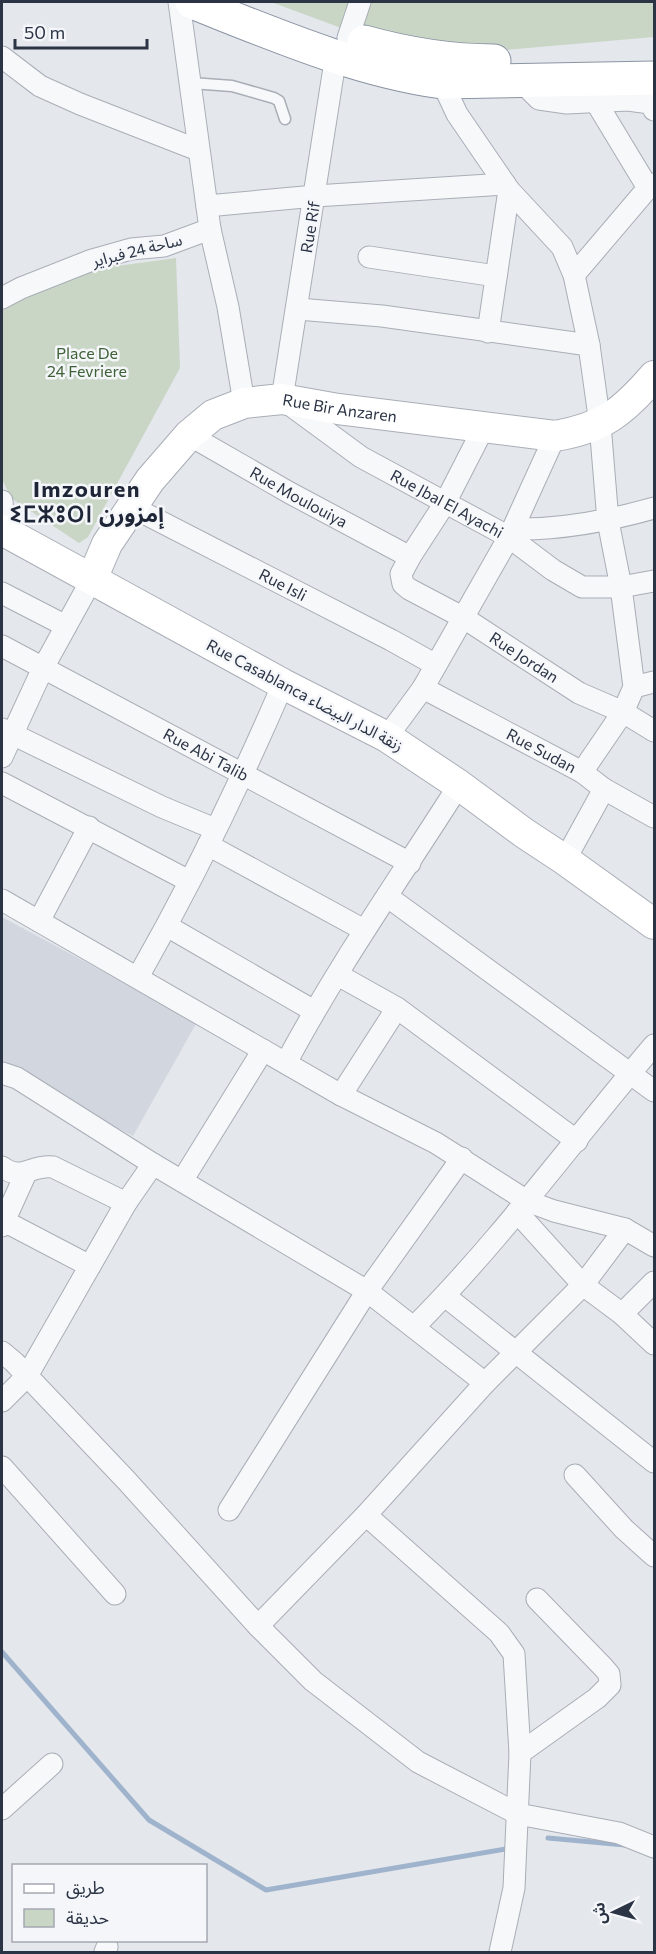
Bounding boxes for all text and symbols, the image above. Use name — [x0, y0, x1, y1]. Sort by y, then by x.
scale bar — [15, 12, 147, 50]
text: 50 m — [24, 21, 65, 43]
street label: Rue Rif — [296, 199, 323, 254]
street label: ساحة 24 فبراير — [89, 229, 184, 271]
park label: Place De 24 Fevriere — [47, 343, 127, 380]
street label: Rue Bir Anzaren — [281, 389, 398, 425]
street label: Rue Moulouiya — [247, 462, 351, 531]
street label: Rue Jbal El Ayachi — [388, 465, 507, 541]
district label: Imzouren ⵉⵎⵣⵓⵔⵏ إمزورن — [10, 475, 165, 530]
street label: Rue Isli — [256, 564, 310, 604]
street label: Rue Jordan — [486, 627, 562, 686]
street label: Rue Casablanca زنقة الدار البيضاء — [203, 635, 407, 755]
street label: Rue Abi Talib — [160, 724, 252, 784]
street label: Rue Sudan — [504, 724, 580, 776]
legend — [12, 1864, 207, 1942]
text: طريق — [66, 1876, 105, 1899]
north arrow — [584, 1882, 644, 1942]
text: ش — [588, 1901, 610, 1925]
text: حديقة — [66, 1906, 109, 1928]

